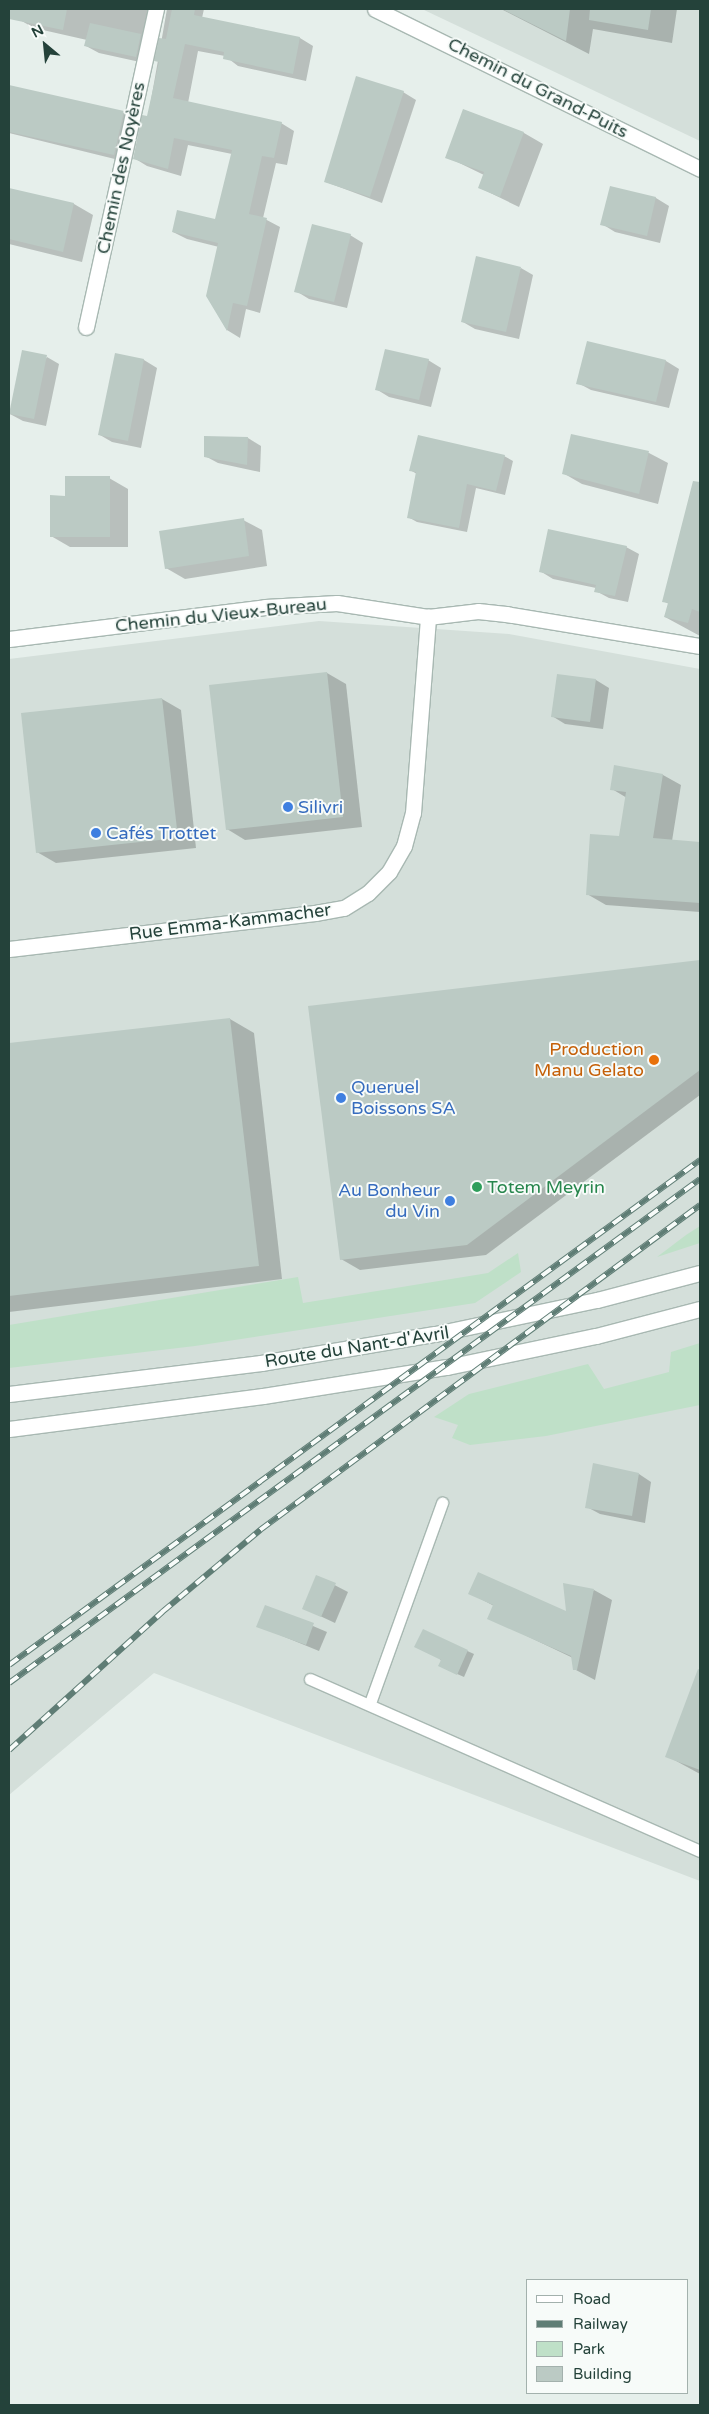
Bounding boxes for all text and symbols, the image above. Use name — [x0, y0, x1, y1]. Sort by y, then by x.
north arrow — [20, 20, 70, 70]
text: N — [29, 21, 47, 41]
street label: Chemin du Grand-Puits — [444, 33, 632, 143]
street label: Chemin des Noyères — [92, 80, 150, 256]
street label: Chemin du Vieux-Bureau — [114, 593, 328, 637]
place label: Silivri — [298, 796, 343, 818]
marker: Silivri — [282, 801, 294, 813]
place label: Cafés Trottet — [106, 822, 216, 844]
marker: Cafés Trottet — [90, 827, 102, 839]
street label: Rue Emma-Kammacher — [128, 899, 332, 945]
place label: Production Manu Gelato — [534, 1039, 644, 1082]
marker: Production Manu Gelato — [648, 1054, 660, 1066]
place label: Queruel Boissons SA — [351, 1077, 456, 1120]
marker: Queruel Boissons SA — [335, 1092, 347, 1104]
place label: Totem Meyrin — [487, 1176, 605, 1198]
place label: Au Bonheur du Vin — [338, 1180, 440, 1222]
marker: Totem Meyrin — [471, 1181, 483, 1193]
marker: Au Bonheur du Vin — [444, 1195, 456, 1207]
street label: Route du Nant-d'Avril — [263, 1322, 451, 1372]
legend — [526, 2279, 689, 2394]
text: Road — [573, 2290, 611, 2308]
text: Railway — [573, 2315, 628, 2333]
text: Park — [573, 2340, 605, 2358]
text: Building — [573, 2365, 632, 2383]

